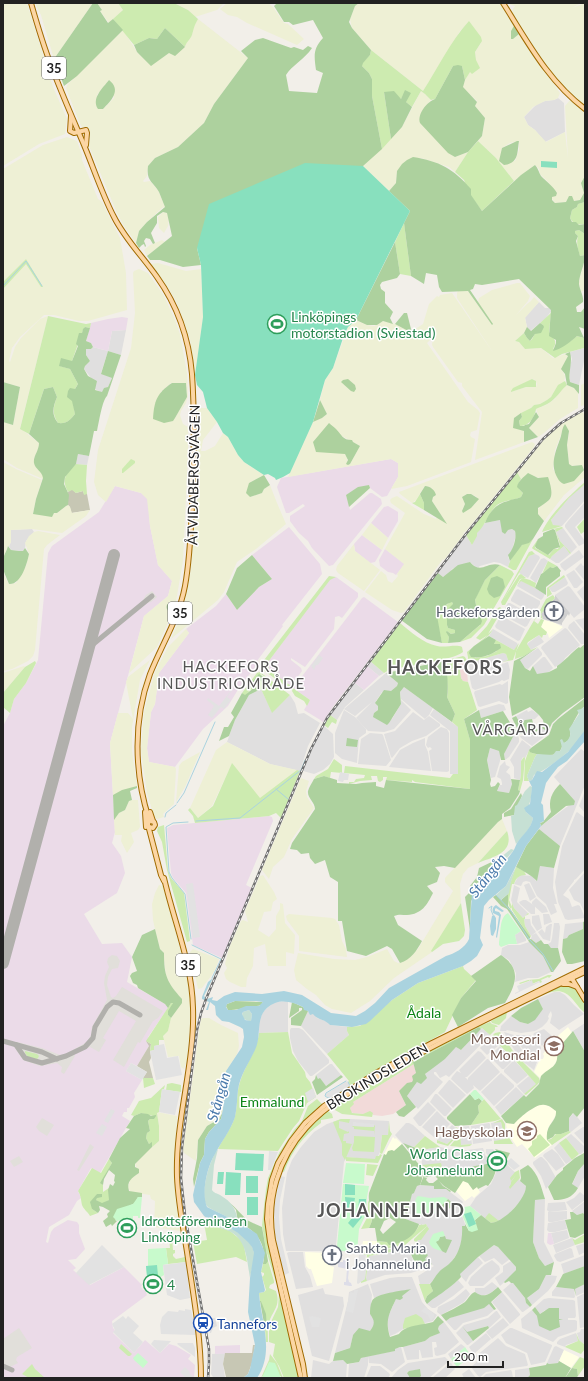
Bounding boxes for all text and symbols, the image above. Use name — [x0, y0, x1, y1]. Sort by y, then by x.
road number: 35 — [42, 57, 66, 79]
place label: Linköpings motorstadion (Sviestad) — [291, 308, 436, 341]
sports icon: Linköpings motorstadion (Sviestad) — [266, 313, 288, 335]
street label: ÅTVIDABERGSVÄGEN — [183, 405, 203, 545]
church icon: Hackeforsgården — [543, 600, 565, 622]
road number: 35 — [168, 602, 192, 624]
place label: Hackeforsgården — [436, 603, 540, 620]
district label: HACKEFORS — [387, 656, 503, 678]
district label: HACKEFORS INDUSTRIOMRÅDE — [157, 657, 305, 692]
district label: VÅRGÅRD — [472, 720, 550, 738]
water label: Stångån — [464, 849, 510, 901]
road number: 35 — [176, 954, 200, 976]
park label: Ådala — [407, 1004, 441, 1021]
place label: Montessori Mondial — [471, 1030, 540, 1063]
school or university icon: Montessori Mondial — [543, 1035, 565, 1057]
street label: BROKINDSLEDEN — [323, 1039, 431, 1113]
water label: Stångån — [202, 1070, 234, 1124]
park label: Emmalund — [240, 1093, 304, 1110]
school or university icon: Hagbyskolan — [516, 1120, 538, 1142]
place label: Hagbyskolan — [435, 1123, 513, 1140]
place label: World Class Johannelund — [405, 1145, 483, 1178]
sports icon: World Class Johannelund — [486, 1150, 508, 1172]
district label: JOHANNELUND — [317, 1199, 465, 1221]
place label: Idrottsföreningen Linköping — [141, 1212, 247, 1245]
sports icon: Idrottsföreningen Linköping — [116, 1217, 138, 1239]
place label: Sankta Maria i Johannelund — [346, 1239, 431, 1272]
church icon: Sankta Maria i Johannelund — [321, 1244, 343, 1266]
sports icon: 4 — [142, 1273, 164, 1295]
place label: 4 — [167, 1276, 175, 1293]
station icon: Tannefors — [192, 1312, 214, 1334]
place label: Tannefors — [217, 1315, 277, 1332]
scale bar — [448, 1343, 503, 1369]
text: 200 m — [454, 1349, 488, 1364]

